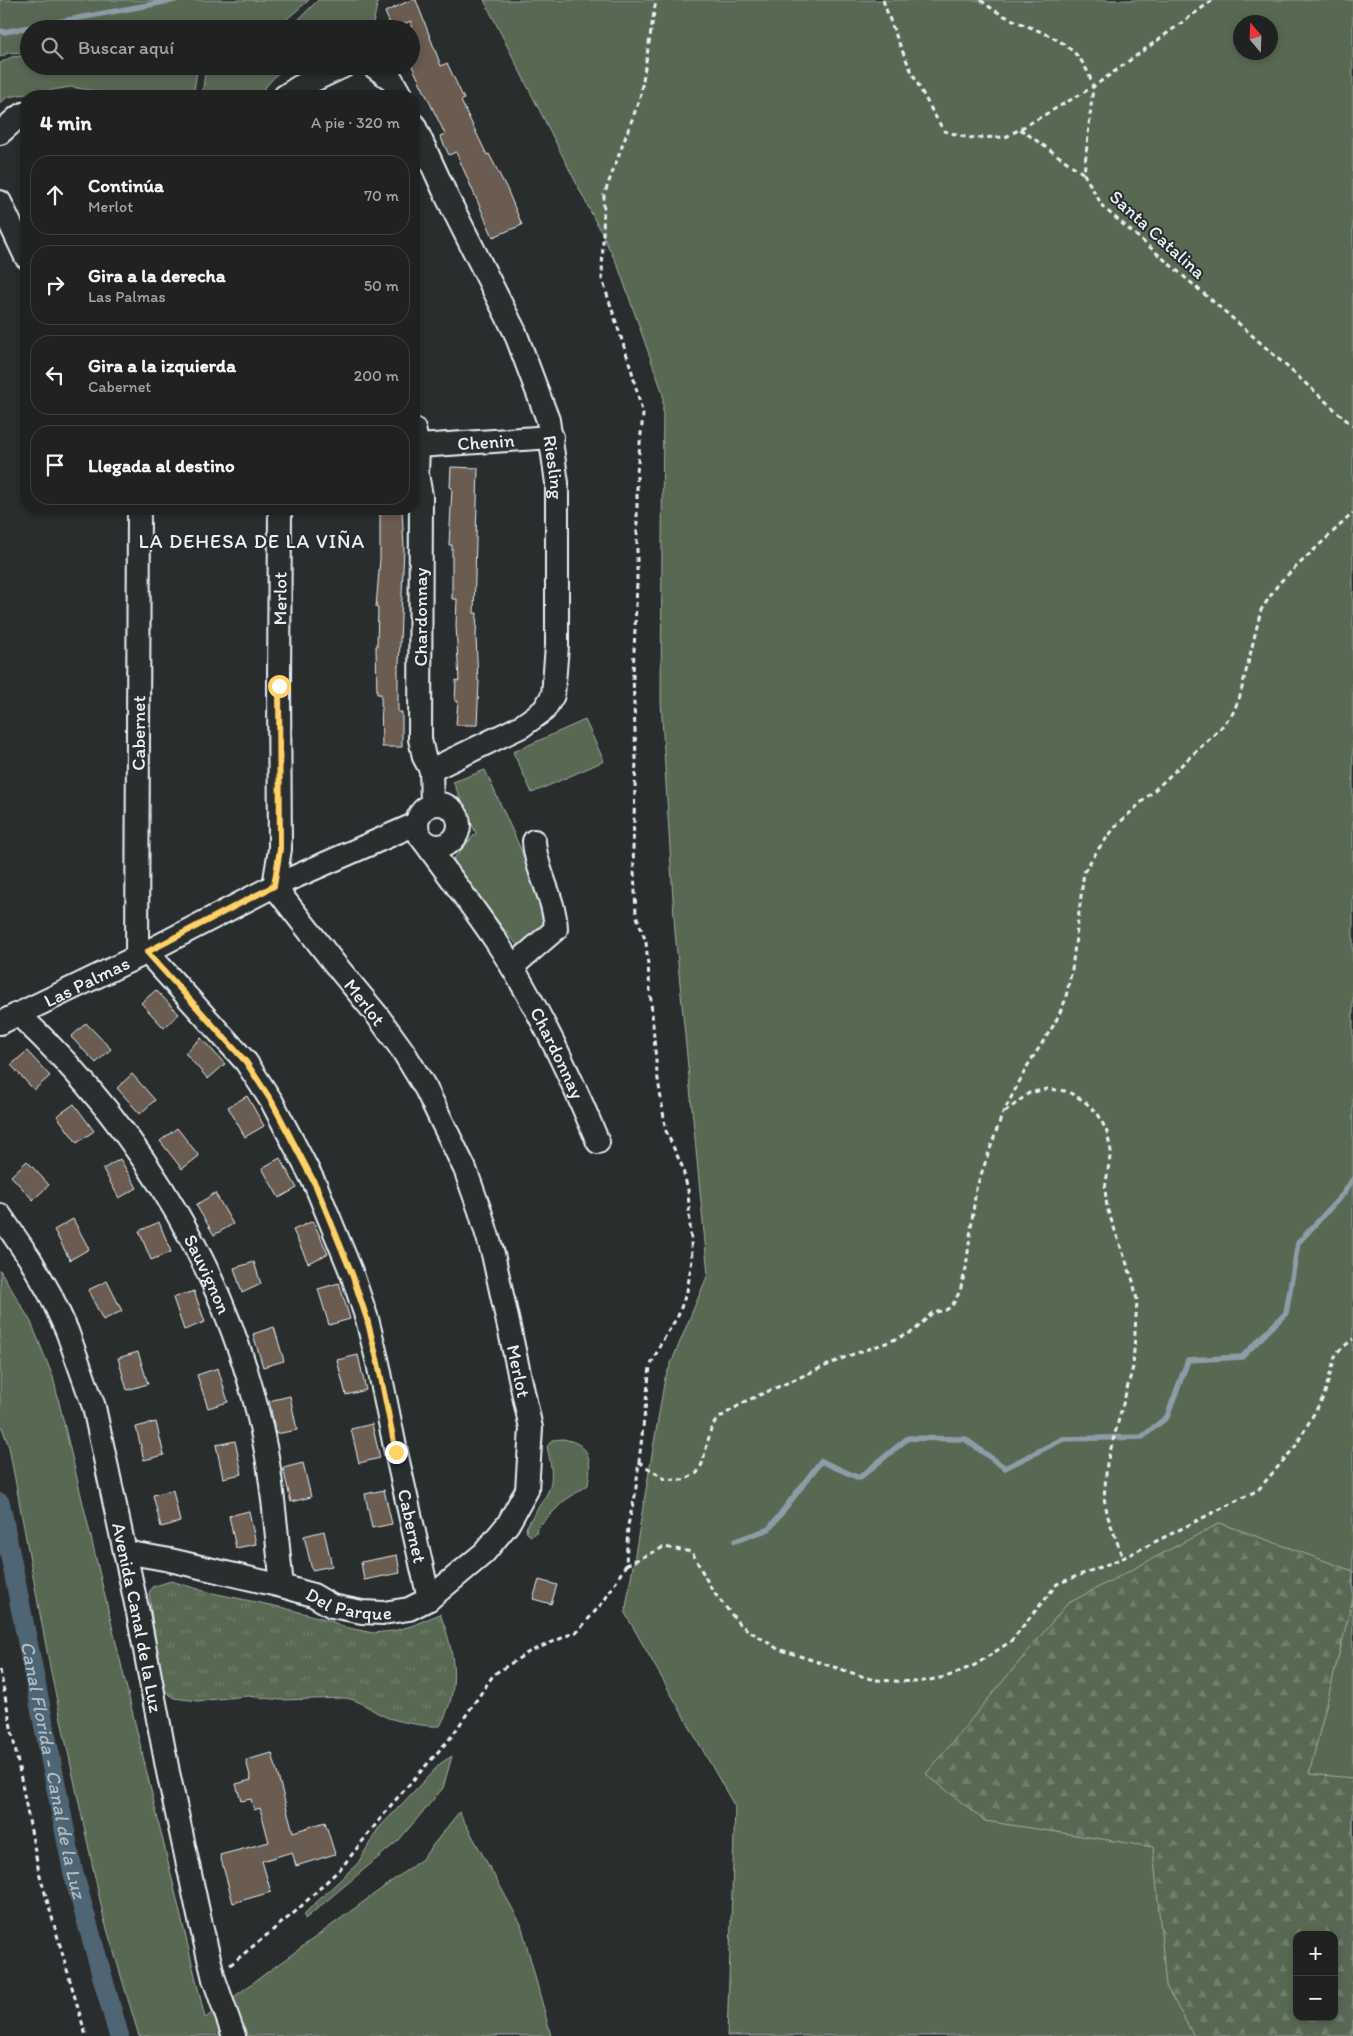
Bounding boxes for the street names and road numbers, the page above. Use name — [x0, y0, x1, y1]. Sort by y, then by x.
street label: Santa Catalina — [1105, 185, 1211, 284]
street label: Chenin — [457, 429, 515, 455]
street label: Riesling — [538, 434, 568, 500]
street label: Chardonnay — [409, 567, 432, 667]
street label: Merlot — [268, 572, 292, 626]
street label: Cabernet — [127, 695, 150, 771]
street label: Las Palmas — [40, 951, 133, 1012]
street label: Merlot — [339, 974, 390, 1031]
street label: Chardonnay — [525, 1003, 589, 1102]
street label: Sauvignon — [179, 1230, 236, 1318]
street label: Merlot — [502, 1342, 535, 1400]
street label: Cabernet — [393, 1487, 432, 1565]
street label: Avenida Canal de la Luz — [107, 1521, 168, 1715]
street label: Del Parque — [302, 1582, 393, 1625]

